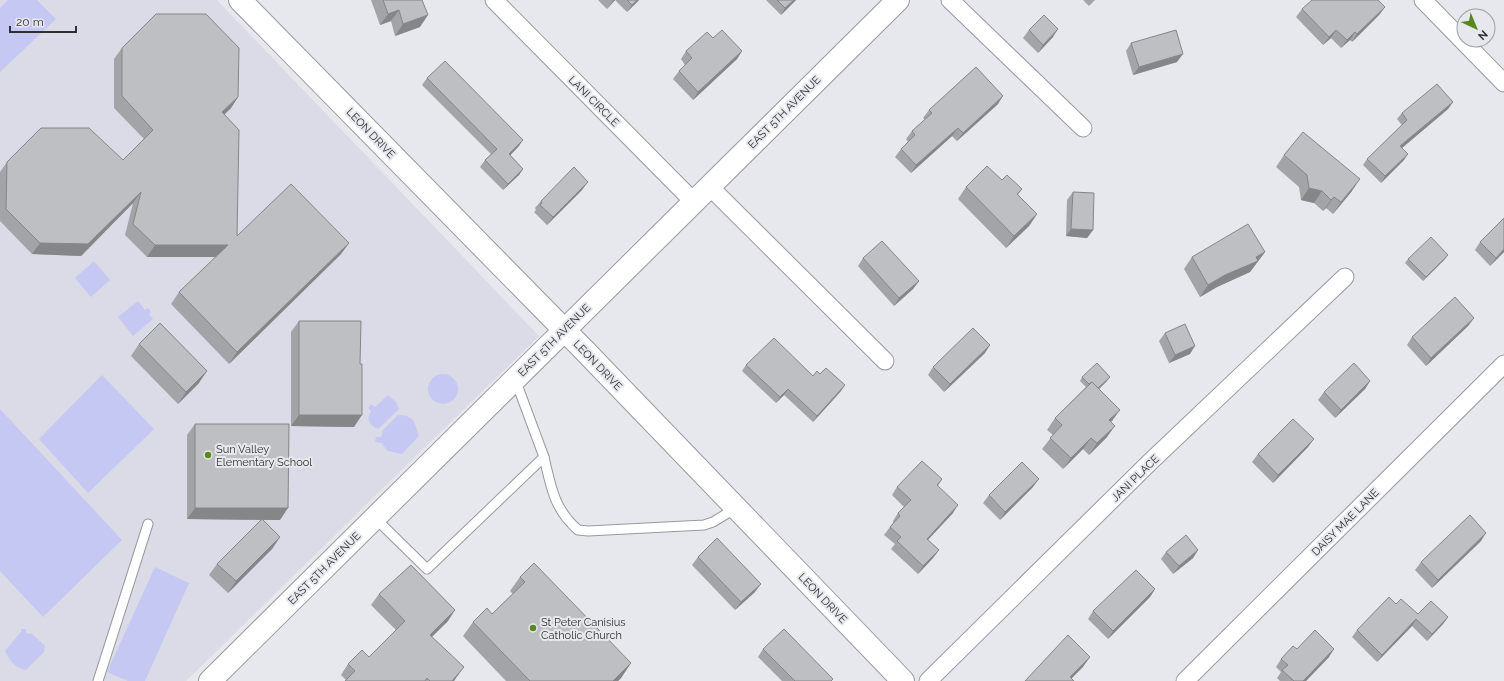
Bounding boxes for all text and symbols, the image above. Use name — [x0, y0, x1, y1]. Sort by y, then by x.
scale bar — [10, 8, 76, 34]
north arrow — [1456, 8, 1496, 48]
text: 20 m — [16, 15, 44, 29]
text: N — [1475, 27, 1490, 42]
street label: LANI CIRCLE — [566, 73, 622, 129]
street label: EAST 5TH AVENUE — [745, 73, 824, 151]
street label: LEON DRIVE — [344, 106, 398, 161]
street label: EAST 5TH AVENUE — [515, 301, 594, 379]
street label: LEON DRIVE — [571, 338, 625, 393]
place label: Sun Valley Elementary School — [216, 443, 312, 469]
marker: Sun Valley Elementary School — [203, 450, 213, 460]
street label: JANI PLACE — [1109, 452, 1162, 504]
street label: DAISY MAE LANE — [1309, 486, 1382, 559]
street label: EAST 5TH AVENUE — [285, 529, 364, 607]
street label: LEON DRIVE — [796, 571, 850, 626]
place label: St Peter Canisius Catholic Church — [541, 616, 626, 642]
marker: St Peter Canisius Catholic Church — [528, 623, 538, 633]

